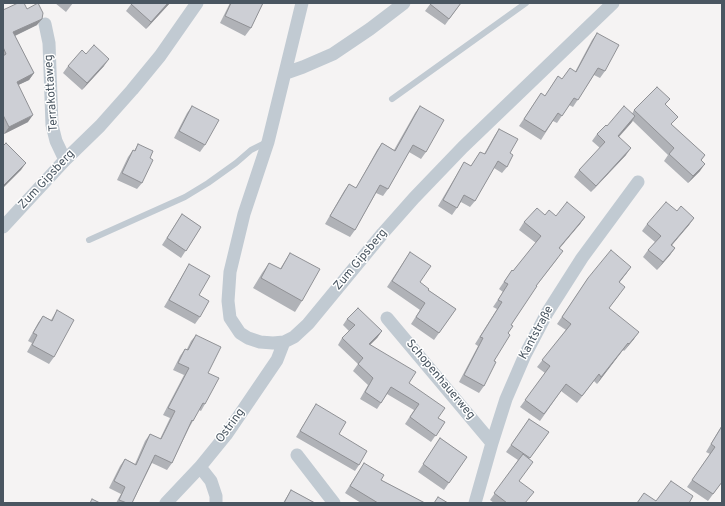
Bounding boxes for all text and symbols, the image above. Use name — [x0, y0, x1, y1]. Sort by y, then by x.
street label: Terrakottaweg — [42, 54, 62, 132]
street label: Zum Gipsberg — [16, 147, 78, 213]
street label: Zum Gipsberg — [331, 226, 391, 294]
street label: Kantstraße — [517, 304, 557, 362]
street label: Schopenhauerweg — [402, 337, 478, 423]
street label: Ostring — [214, 406, 248, 446]

